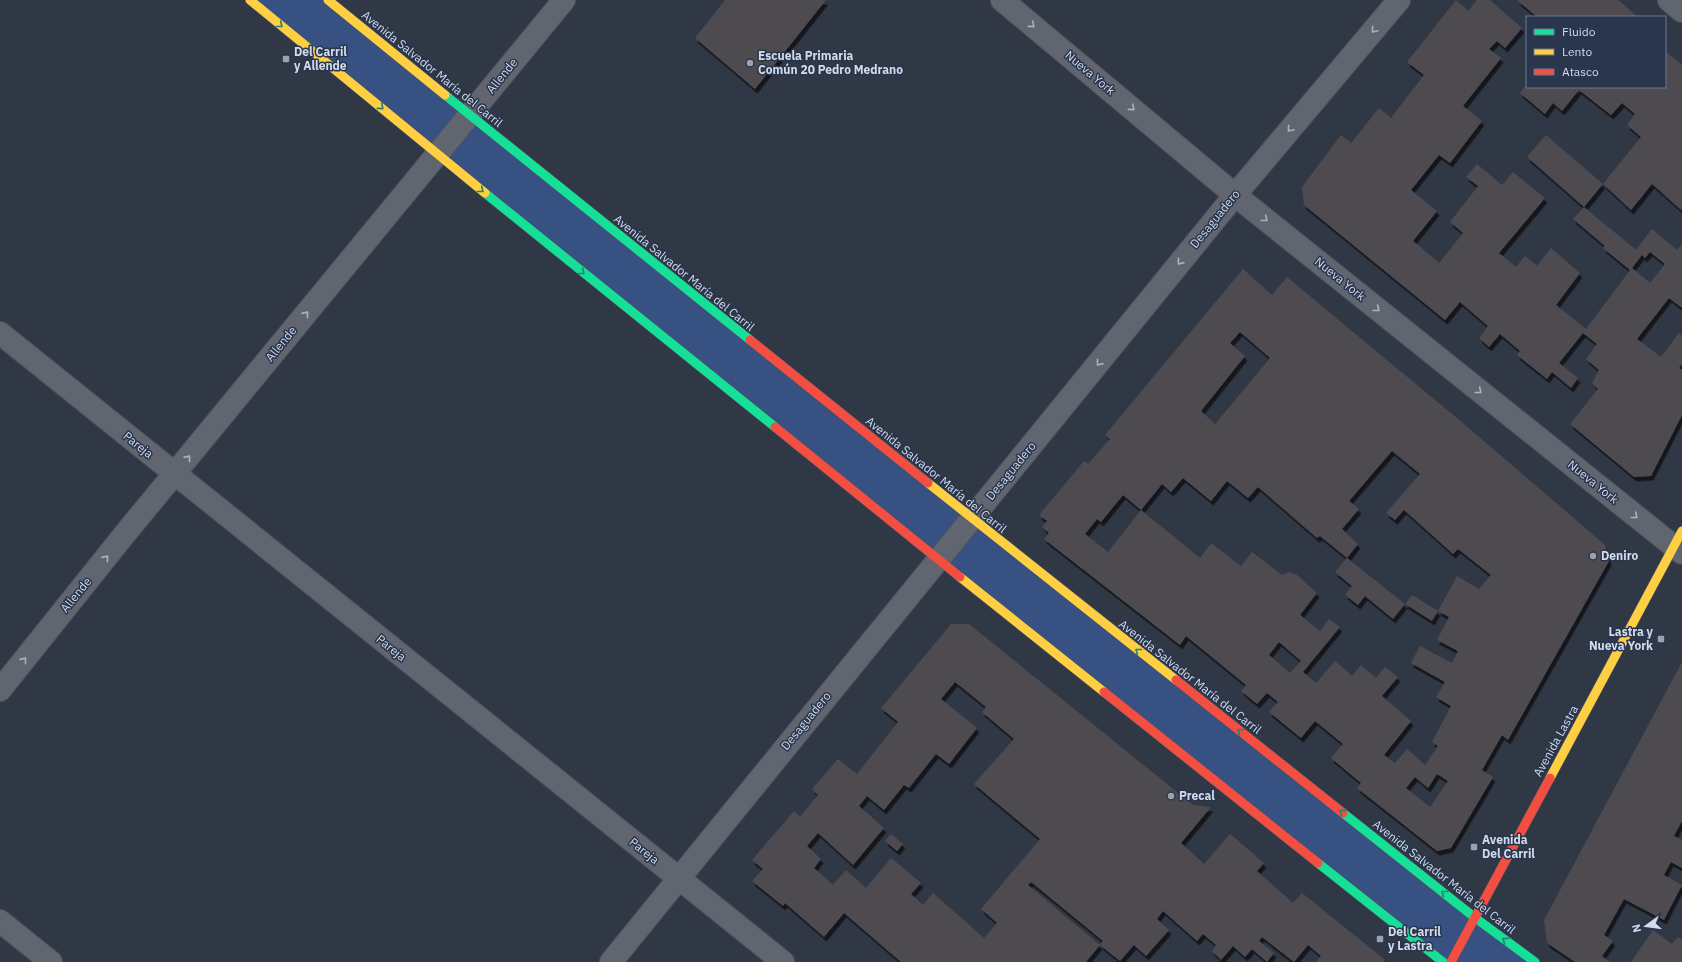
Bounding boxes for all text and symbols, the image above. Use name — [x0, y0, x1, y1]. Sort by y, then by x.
street label: Avenida Salvador María del Carril — [359, 7, 506, 130]
legend — [1526, 16, 1666, 88]
one-way arrow — [276, 20, 283, 27]
one-way arrow — [1027, 21, 1035, 28]
text: Fluido — [1562, 24, 1596, 39]
one-way arrow — [1371, 25, 1378, 32]
place label: Del Carril y Allende — [294, 44, 347, 73]
text: Lento — [1562, 44, 1592, 59]
street label: Nueva York — [1062, 47, 1119, 98]
place label: Escuela Primaria Común 20 Pedro Medrano — [758, 48, 903, 77]
marker: Del Carril y Allende — [281, 54, 291, 64]
street label: Allende — [483, 55, 521, 96]
marker: Escuela Primaria Común 20 Pedro Medrano — [745, 58, 755, 68]
text: Atasco — [1562, 64, 1599, 79]
one-way arrow — [376, 103, 383, 110]
one-way arrow — [1127, 104, 1134, 111]
one-way arrow — [1287, 125, 1294, 132]
one-way arrow — [477, 185, 484, 192]
street label: Desaguadero — [1186, 186, 1243, 251]
street label: Avenida Salvador María del Carril — [611, 211, 758, 334]
one-way arrow — [1261, 214, 1268, 221]
street label: Nueva York — [1312, 254, 1369, 304]
one-way arrow — [1178, 257, 1185, 264]
one-way arrow — [578, 267, 585, 274]
one-way arrow — [1373, 305, 1380, 312]
one-way arrow — [301, 311, 308, 319]
street label: Allende — [262, 323, 300, 364]
one-way arrow — [1096, 358, 1103, 365]
one-way arrow — [1474, 386, 1481, 393]
street label: Avenida Salvador María del Carril — [863, 413, 1010, 536]
street label: Pareja — [120, 428, 157, 461]
street label: Desaguadero — [982, 438, 1039, 503]
one-way arrow — [183, 455, 190, 462]
street label: Nueva York — [1565, 457, 1622, 507]
one-way arrow — [1630, 511, 1637, 518]
place label: Deniro — [1601, 548, 1638, 563]
marker: Deniro — [1588, 551, 1598, 561]
one-way arrow — [101, 556, 108, 563]
street label: Allende — [57, 574, 95, 615]
street label: Avenida Salvador María del Carril — [1116, 616, 1265, 737]
place label: Lastra y Nueva York — [1589, 624, 1654, 653]
street label: Pareja — [373, 631, 410, 664]
marker: Lastra y Nueva York — [1656, 634, 1666, 644]
one-way arrow — [1136, 648, 1143, 655]
one-way arrow — [20, 657, 27, 664]
street label: Desaguadero — [777, 688, 834, 753]
street label: Avenida Lastra — [1530, 702, 1582, 779]
one-way arrow — [1237, 729, 1244, 736]
place label: Precal — [1179, 788, 1215, 803]
marker: Precal — [1166, 791, 1176, 801]
one-way arrow — [1339, 810, 1346, 817]
street label: Avenida Salvador María del Carril — [1370, 816, 1519, 937]
place label: Avenida Del Carril — [1482, 832, 1535, 861]
street label: Pareja — [626, 834, 663, 867]
marker: Avenida Del Carril — [1469, 842, 1479, 852]
one-way arrow — [1441, 891, 1448, 898]
north arrow — [1626, 906, 1666, 946]
text: N — [1629, 923, 1644, 934]
place label: Del Carril y Lastra — [1388, 924, 1441, 953]
marker: Del Carril y Lastra — [1375, 934, 1385, 944]
one-way arrow — [1502, 937, 1509, 944]

